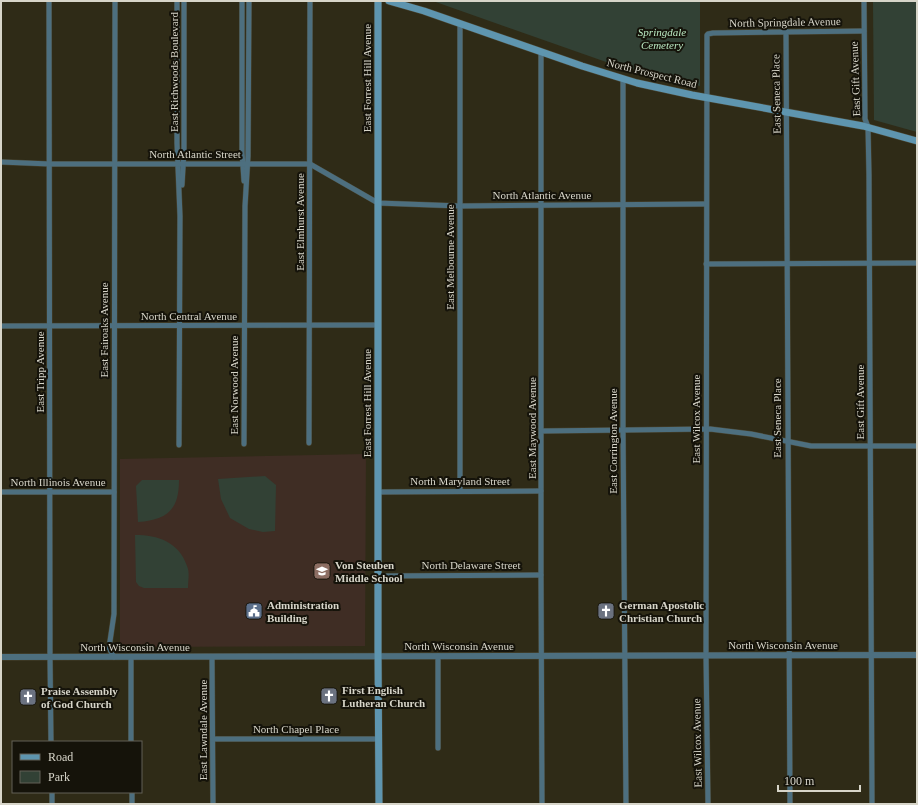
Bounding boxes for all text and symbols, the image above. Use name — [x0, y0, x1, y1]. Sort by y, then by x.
street label: East Richwoods Boulevard — [168, 12, 180, 132]
street label: North Springdale Avenue — [729, 15, 841, 29]
street label: East Forrest Hill Avenue — [361, 24, 373, 132]
park label: Springdale Cemetery — [638, 26, 686, 51]
street label: East Gift Avenue — [848, 41, 862, 117]
street label: East Seneca Place — [769, 54, 783, 134]
street label: North Prospect Road — [606, 56, 699, 90]
street label: North Atlantic Street — [149, 148, 241, 160]
street label: East Elmhurst Avenue — [294, 173, 306, 271]
street label: North Atlantic Avenue — [493, 189, 592, 201]
street label: East Melbourne Avenue — [444, 204, 456, 310]
street label: East Fairoaks Avenue — [98, 282, 110, 378]
street label: North Central Avenue — [141, 310, 237, 322]
street label: East Tripp Avenue — [34, 331, 46, 413]
street label: East Norwood Avenue — [228, 335, 240, 434]
street label: East Forrest Hill Avenue — [361, 349, 373, 457]
street label: East Gift Avenue — [854, 364, 866, 439]
street label: East Wilcox Avenue — [690, 374, 702, 463]
street label: East Maywood Avenue — [526, 377, 538, 479]
street label: East Seneca Place — [771, 378, 783, 458]
street label: East Corrington Avenue — [607, 388, 619, 494]
street label: North Maryland Street — [410, 475, 510, 487]
street label: North Illinois Avenue — [10, 476, 106, 488]
place label: Von Steuben Middle School — [335, 559, 403, 584]
street label: North Delaware Street — [422, 559, 520, 571]
school or university icon: Von Steuben Middle School — [312, 561, 332, 581]
place label: Administration Building — [267, 599, 339, 624]
place label: German Apostolic Christian Church — [619, 599, 704, 624]
public building icon: Administration Building — [244, 601, 264, 621]
church icon: German Apostolic Christian Church — [596, 601, 616, 621]
street label: North Wisconsin Avenue — [728, 639, 838, 651]
street label: North Wisconsin Avenue — [404, 640, 514, 652]
street label: North Wisconsin Avenue — [80, 641, 190, 653]
street label: East Lawndale Avenue — [197, 680, 209, 780]
place label: First English Lutheran Church — [342, 684, 425, 709]
place label: Praise Assembly of God Church — [41, 685, 118, 710]
church icon: First English Lutheran Church — [319, 686, 339, 706]
church icon: Praise Assembly of God Church — [18, 687, 38, 707]
street label: East Wilcox Avenue — [690, 698, 704, 788]
street label: North Chapel Place — [253, 723, 339, 735]
legend — [12, 741, 142, 793]
text: Road — [48, 750, 73, 764]
scale bar — [778, 767, 860, 793]
text: Park — [48, 770, 70, 784]
text: 100 m — [784, 774, 815, 788]

